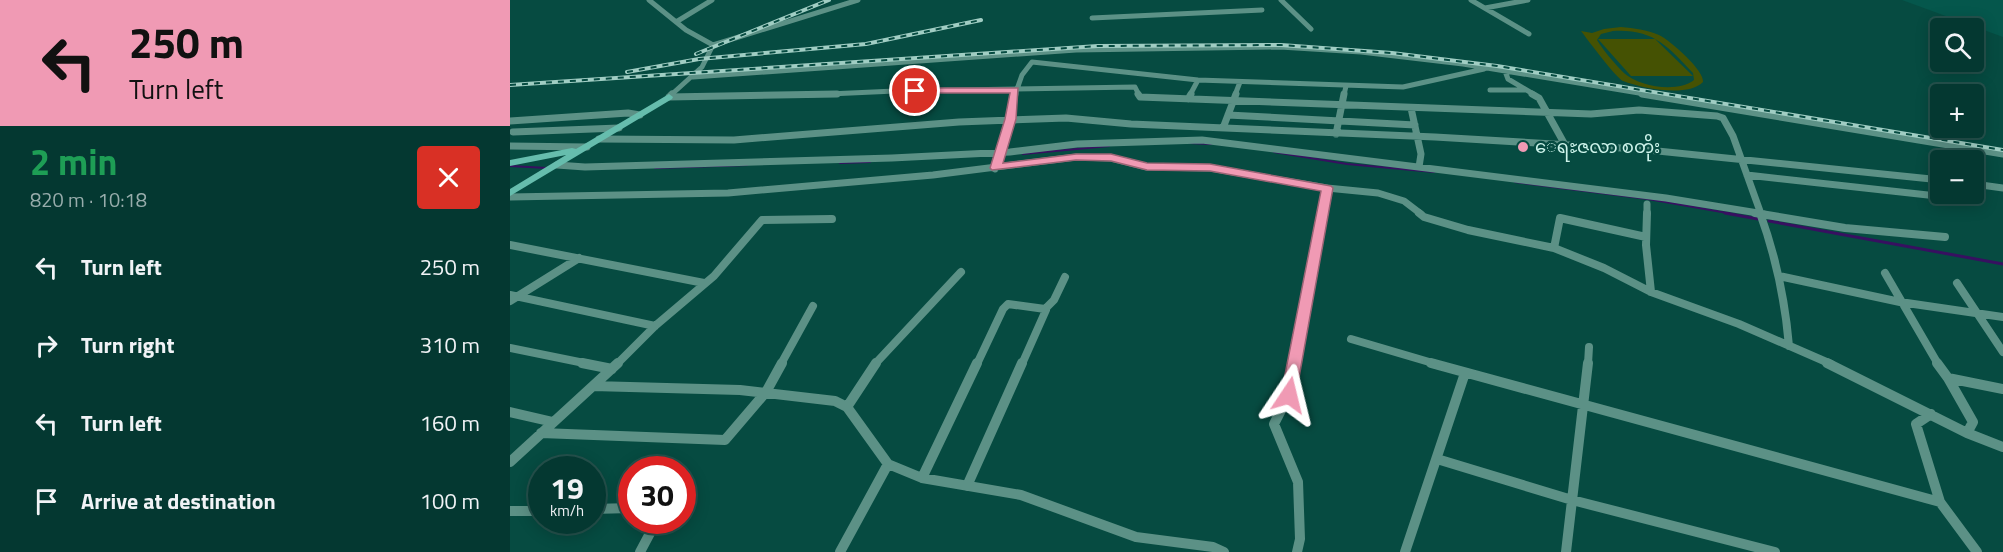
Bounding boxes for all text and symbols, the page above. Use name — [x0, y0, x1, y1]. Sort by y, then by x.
text: 250 m — [129, 10, 244, 74]
map controls — [1930, 18, 1984, 204]
button: search — [1930, 18, 1984, 72]
icon: left — [30, 24, 108, 102]
pin — [889, 65, 940, 116]
text: Turn left — [129, 68, 223, 109]
icon: arrive — [898, 74, 931, 107]
button: + — [1930, 84, 1984, 138]
place label: ေရႊဇလာ စတိုး — [1535, 133, 1660, 162]
text: 2 min — [30, 134, 117, 189]
marker: ေရႊဇလာ စတိုး — [1516, 140, 1530, 154]
button: close — [417, 146, 480, 209]
button: − — [1930, 150, 1984, 204]
text: 820 m · 10:18 — [30, 184, 147, 215]
text: Turn left — [81, 250, 162, 284]
text: 250 m — [420, 250, 480, 284]
icon: left — [30, 251, 63, 284]
text: Turn right — [81, 328, 175, 362]
text: 310 m — [420, 328, 480, 362]
icon: right — [30, 329, 63, 362]
position arrow — [1257, 363, 1321, 427]
text: Turn left — [81, 406, 162, 440]
text: 160 m — [420, 406, 480, 440]
icon: left — [30, 407, 63, 440]
speed limit sign: 30 — [618, 456, 696, 534]
text: 19 — [550, 465, 584, 511]
text: Arrive at destination — [81, 484, 276, 518]
text: 100 m — [420, 484, 480, 518]
icon: arrive — [30, 485, 63, 518]
text: km/h — [550, 499, 584, 522]

